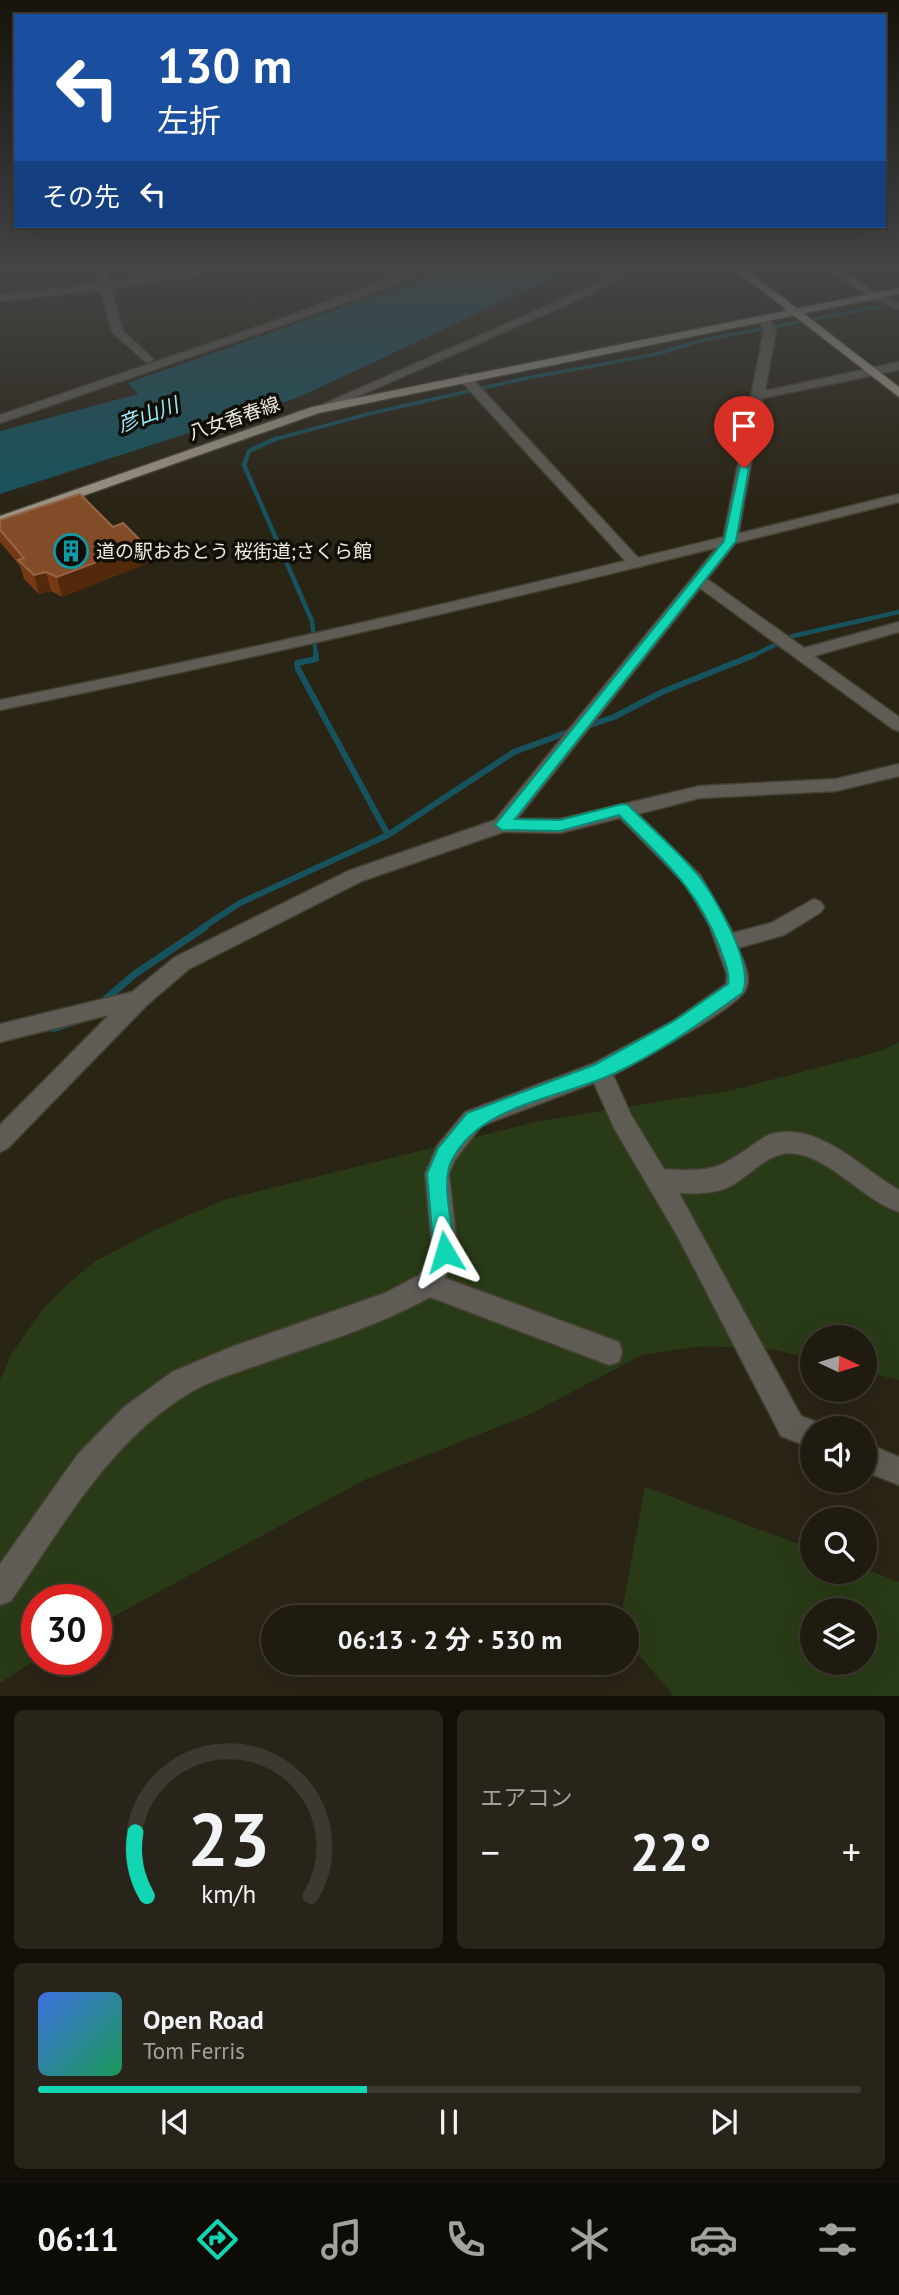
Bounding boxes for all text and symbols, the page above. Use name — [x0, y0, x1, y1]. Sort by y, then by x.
text: 130 m — [157, 33, 292, 97]
icon: left — [42, 42, 133, 133]
text: 左折 — [157, 99, 221, 141]
icon: left — [134, 175, 172, 213]
text: その先 — [42, 180, 120, 213]
water label: 彦山川 — [114, 390, 184, 438]
street label: 八女香春線 — [185, 391, 283, 445]
pin — [714, 396, 774, 468]
icon: arrive — [725, 407, 763, 445]
building icon: 道の駅おおとう 桜街道;さくら館 — [52, 532, 90, 570]
place label: 道の駅おおとう 桜街道;さくら館 — [96, 539, 372, 563]
position arrow — [408, 1215, 482, 1289]
north arrow — [800, 1325, 877, 1402]
map controls — [800, 1325, 877, 1675]
button: sound — [800, 1416, 877, 1493]
button: search — [800, 1507, 877, 1584]
speed limit sign: 30 — [21, 1584, 112, 1675]
button: layers — [800, 1598, 877, 1675]
text: 06:13 · 2 分 · 530 m — [338, 1623, 562, 1656]
text: エアコン — [481, 1783, 573, 1812]
text: 23 — [187, 1792, 270, 1886]
text: 22° — [630, 1818, 712, 1885]
text: − — [481, 1827, 500, 1876]
text: + — [842, 1827, 861, 1876]
text: km/h — [201, 1877, 256, 1909]
text: Open Road — [143, 2003, 264, 2036]
text: Tom Ferris — [143, 2036, 245, 2065]
icon: previous — [156, 2103, 194, 2141]
icon: pause — [430, 2103, 468, 2141]
icon: next — [705, 2103, 743, 2141]
icon: directions — [193, 2215, 242, 2264]
icon: music — [317, 2215, 366, 2264]
icon: phone — [441, 2215, 490, 2264]
icon: climate — [565, 2215, 614, 2264]
icon: car — [689, 2215, 738, 2264]
icon: filters — [813, 2215, 862, 2264]
text: 06:11 — [37, 2218, 119, 2260]

